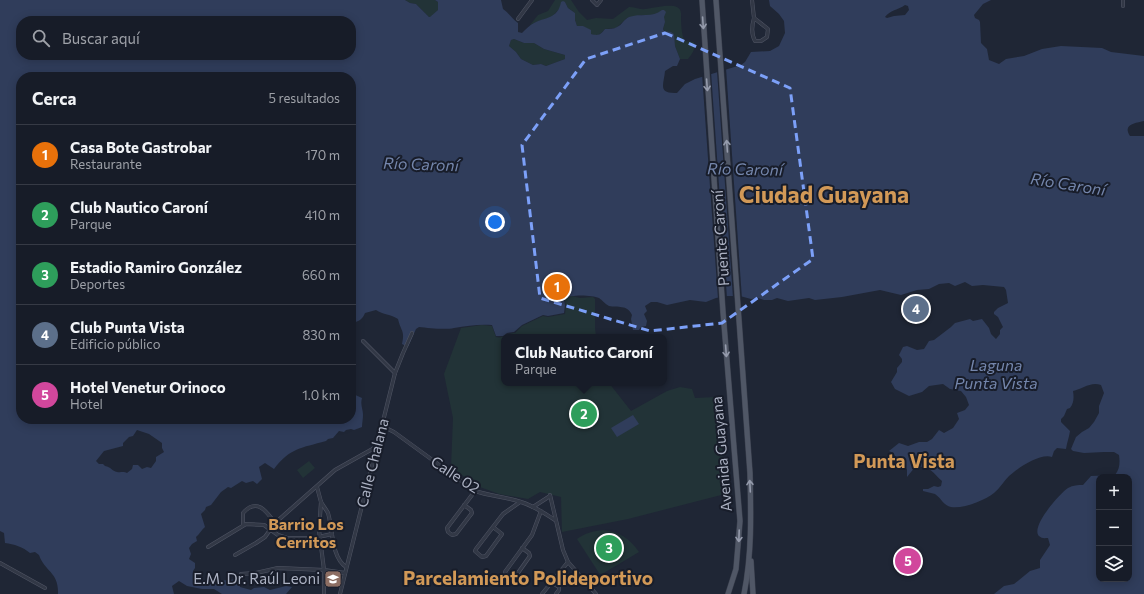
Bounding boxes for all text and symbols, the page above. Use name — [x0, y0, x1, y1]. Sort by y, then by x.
search box — [16, 16, 356, 60]
one-way arrow — [700, 16, 707, 29]
icon: search — [30, 27, 52, 49]
text: Buscar aquí — [62, 29, 140, 47]
one-way arrow — [704, 78, 711, 91]
text: Cerca — [32, 88, 77, 109]
text: 5 resultados — [269, 90, 340, 106]
text: Casa Bote Gastrobar — [70, 138, 212, 156]
one-way arrow — [723, 140, 730, 153]
text: 1 — [42, 147, 48, 163]
text: 170 m — [305, 147, 340, 163]
water label: Río Caroní — [383, 153, 462, 174]
text: Restaurante — [70, 156, 142, 172]
water label: Río Caroní — [707, 158, 786, 179]
water label: Río Caroní — [1029, 168, 1110, 199]
district label: Ciudad Guayana — [739, 180, 909, 208]
street label: Puente Caroní — [708, 188, 732, 287]
text: Club Nautico Caroní — [70, 198, 208, 216]
text: 2 — [41, 207, 49, 223]
text: 410 m — [305, 207, 340, 223]
your location — [485, 212, 505, 232]
text: Parque — [70, 216, 112, 232]
text: Estadio Ramiro González — [70, 258, 242, 276]
text: 3 — [41, 267, 49, 283]
text: 660 m — [302, 267, 340, 283]
pin: 1 — [544, 272, 570, 302]
text: Deportes — [70, 276, 125, 292]
pin: 4 — [903, 294, 929, 324]
text: Club Punta Vista — [70, 318, 185, 336]
text: 4 — [41, 327, 49, 343]
text: 830 m — [302, 327, 340, 343]
popup — [501, 334, 667, 386]
text: Edificio público — [70, 336, 161, 352]
text: Club Nautico Caroní — [515, 343, 653, 361]
one-way arrow — [723, 344, 730, 357]
water label: Laguna Punta Vista — [954, 355, 1038, 392]
text: Parque — [515, 361, 557, 377]
text: Hotel Venetur Orinoco — [70, 378, 226, 396]
text: 5 — [41, 387, 49, 403]
text: 1.0 km — [302, 387, 340, 403]
text: Hotel — [70, 396, 103, 412]
street label: Avenida Guayana — [707, 396, 735, 513]
pin: 2 — [571, 399, 597, 429]
street label: Calle Chalana — [352, 416, 392, 509]
district label: Punta Vista — [853, 449, 955, 472]
street label: Calle 02 — [428, 452, 483, 497]
map controls — [1096, 474, 1132, 582]
button: + — [1096, 474, 1132, 510]
one-way arrow — [746, 480, 754, 493]
button: − — [1096, 510, 1132, 546]
district label: Barrio Los Cerritos — [268, 514, 344, 551]
one-way arrow — [735, 529, 743, 542]
pin: 3 — [596, 533, 622, 563]
pin: 5 — [895, 546, 921, 576]
button: layers — [1096, 546, 1132, 582]
district label: Parcelamiento Polideportivo — [403, 566, 653, 589]
place label: E.M. Dr. Raúl Leoni — [193, 569, 320, 587]
school or university icon: E.M. Dr. Raúl Leoni — [323, 569, 343, 589]

